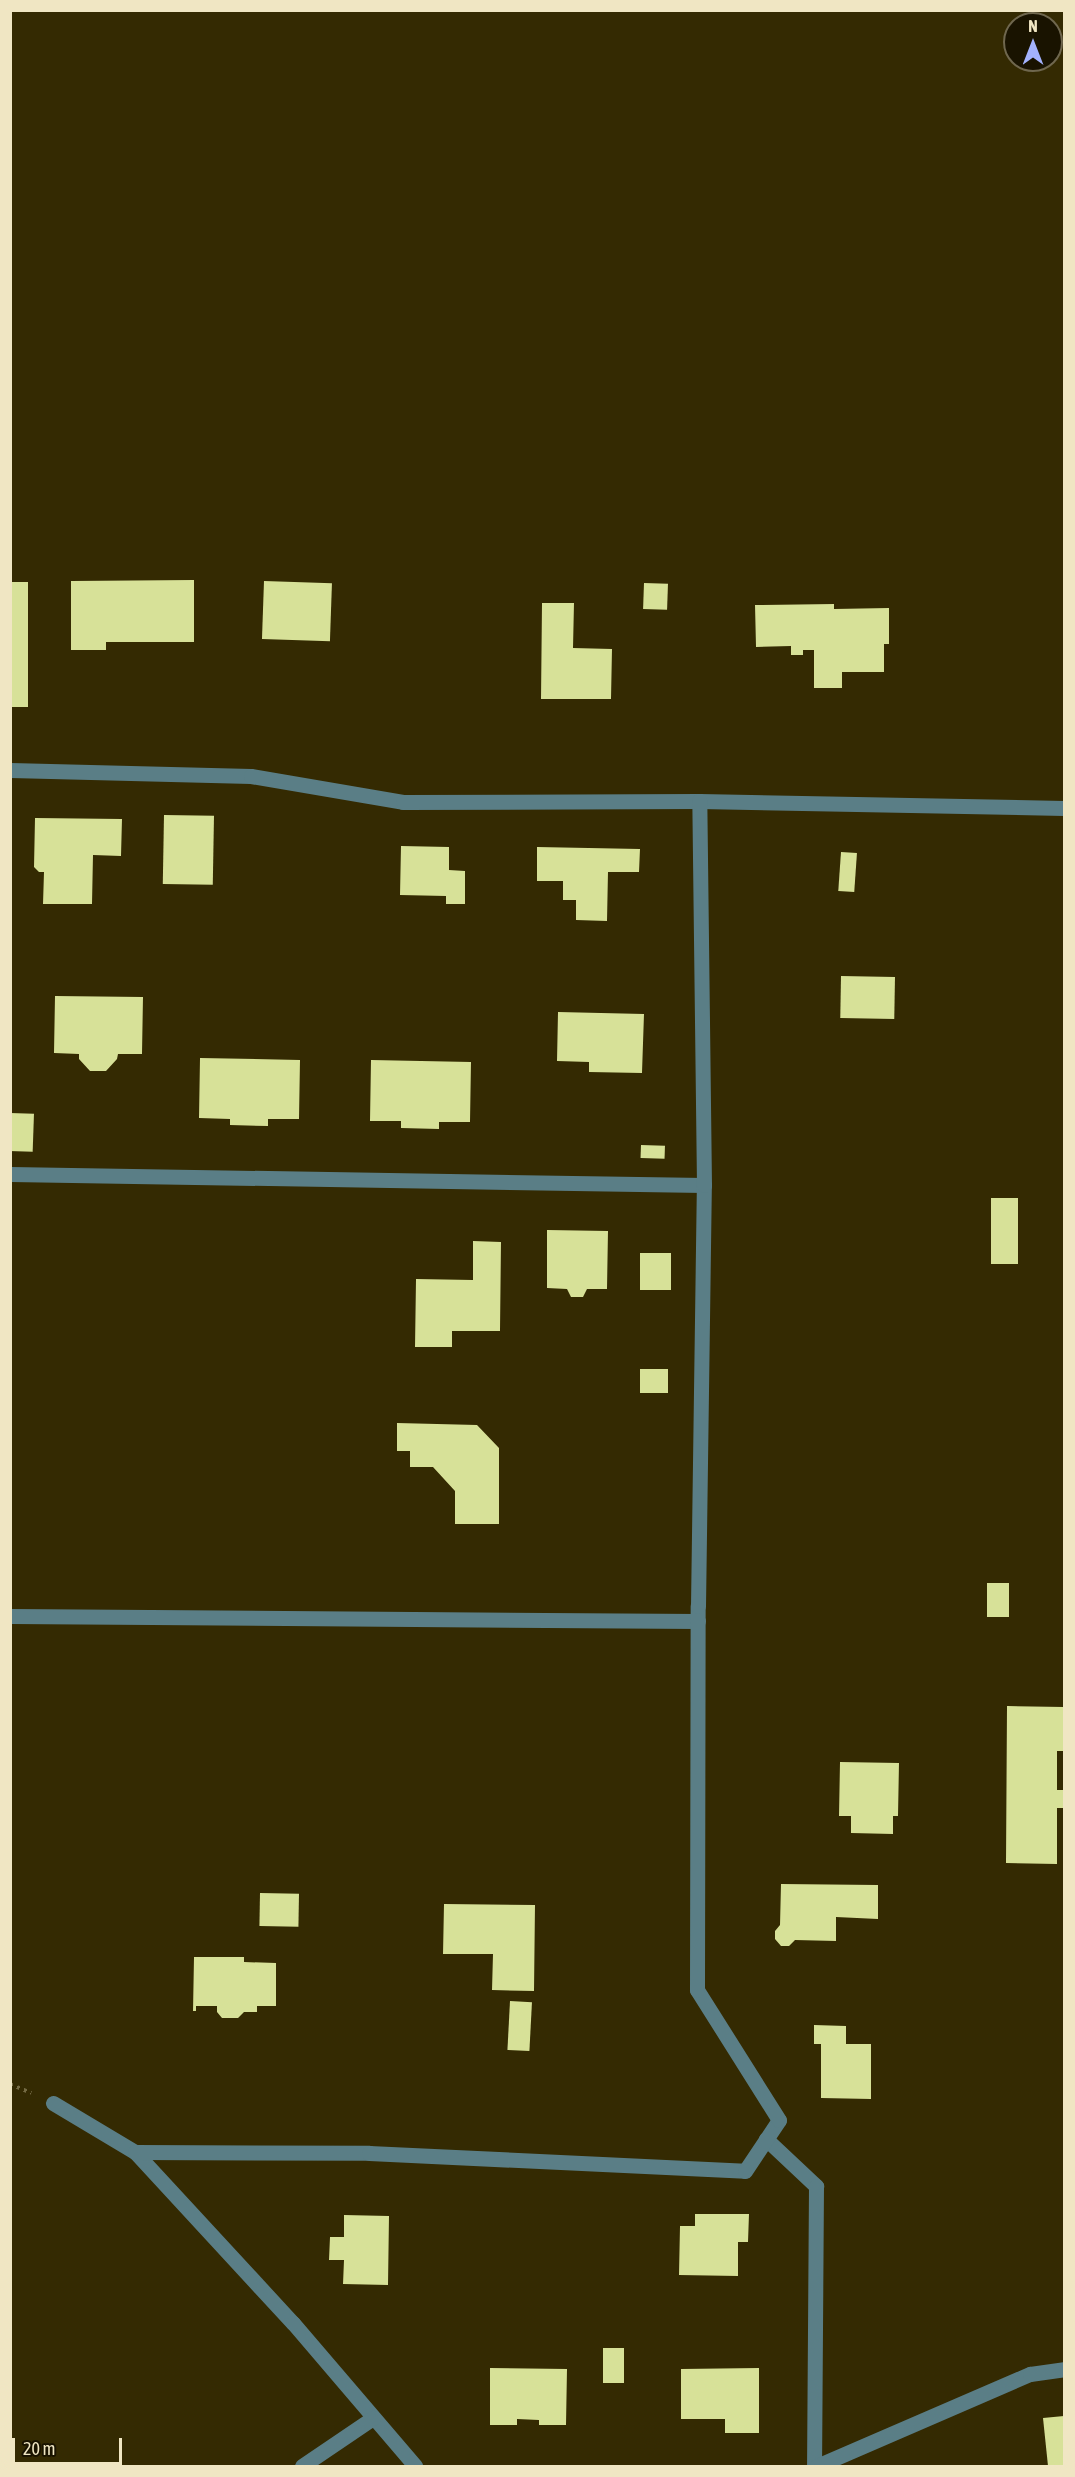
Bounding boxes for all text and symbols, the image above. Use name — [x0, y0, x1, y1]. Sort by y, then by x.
north arrow — [1003, 12, 1063, 72]
text: N — [1028, 17, 1038, 35]
scale bar — [15, 2426, 124, 2464]
text: 20 m — [23, 2438, 55, 2459]

